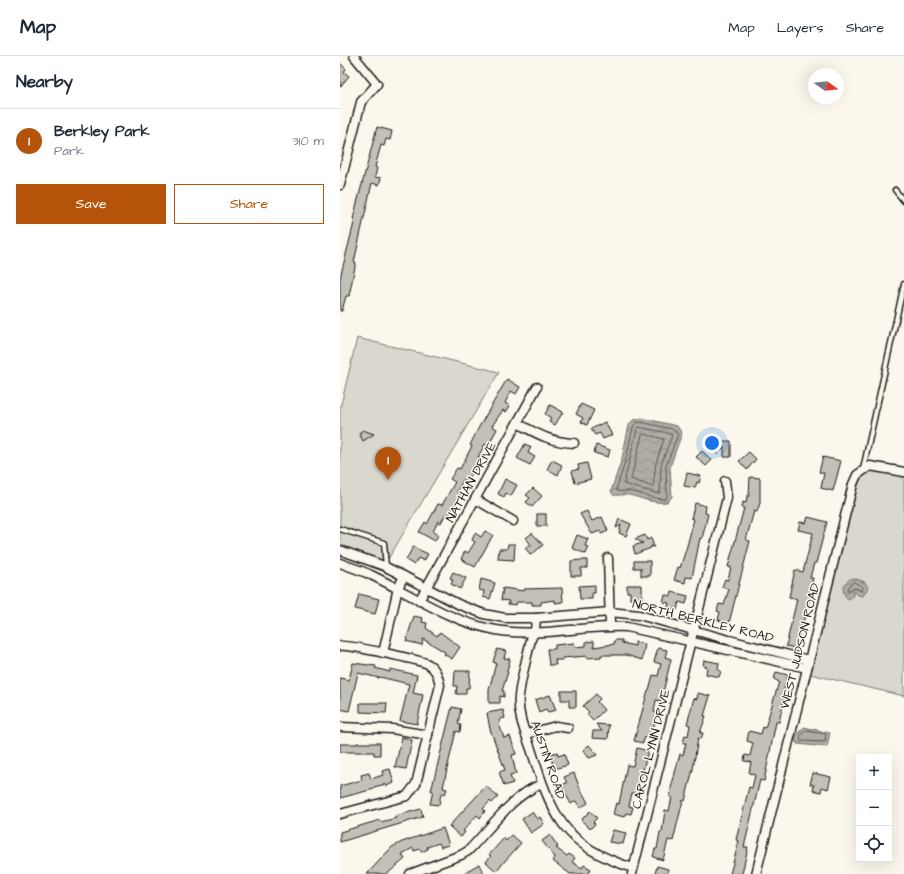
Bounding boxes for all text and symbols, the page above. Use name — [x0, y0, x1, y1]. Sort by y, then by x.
text: Map — [20, 14, 56, 41]
text: Map — [728, 18, 755, 38]
text: Layers — [777, 18, 824, 38]
text: Share — [846, 18, 884, 38]
north arrow — [808, 68, 844, 104]
text: Nearby — [16, 70, 73, 94]
text: Berkley Park — [54, 121, 150, 142]
text: 1 — [28, 132, 30, 150]
text: 310 m — [292, 132, 324, 150]
text: Park — [54, 142, 84, 160]
button: Save — [16, 184, 166, 224]
button: Share — [174, 184, 324, 224]
your location — [702, 433, 722, 453]
street label: NATHAN DRIVE — [441, 438, 501, 526]
pin: 1 — [375, 447, 401, 480]
street label: WEST JUDSON ROAD — [776, 581, 825, 711]
street label: NORTH BERKLEY ROAD — [630, 595, 776, 647]
street label: CAROL LYNN DRIVE — [627, 687, 675, 811]
street label: AUSTIN ROAD — [526, 718, 570, 802]
map controls — [856, 754, 892, 862]
button: + — [856, 754, 892, 790]
button: − — [856, 790, 892, 826]
button: locate — [856, 826, 892, 862]

